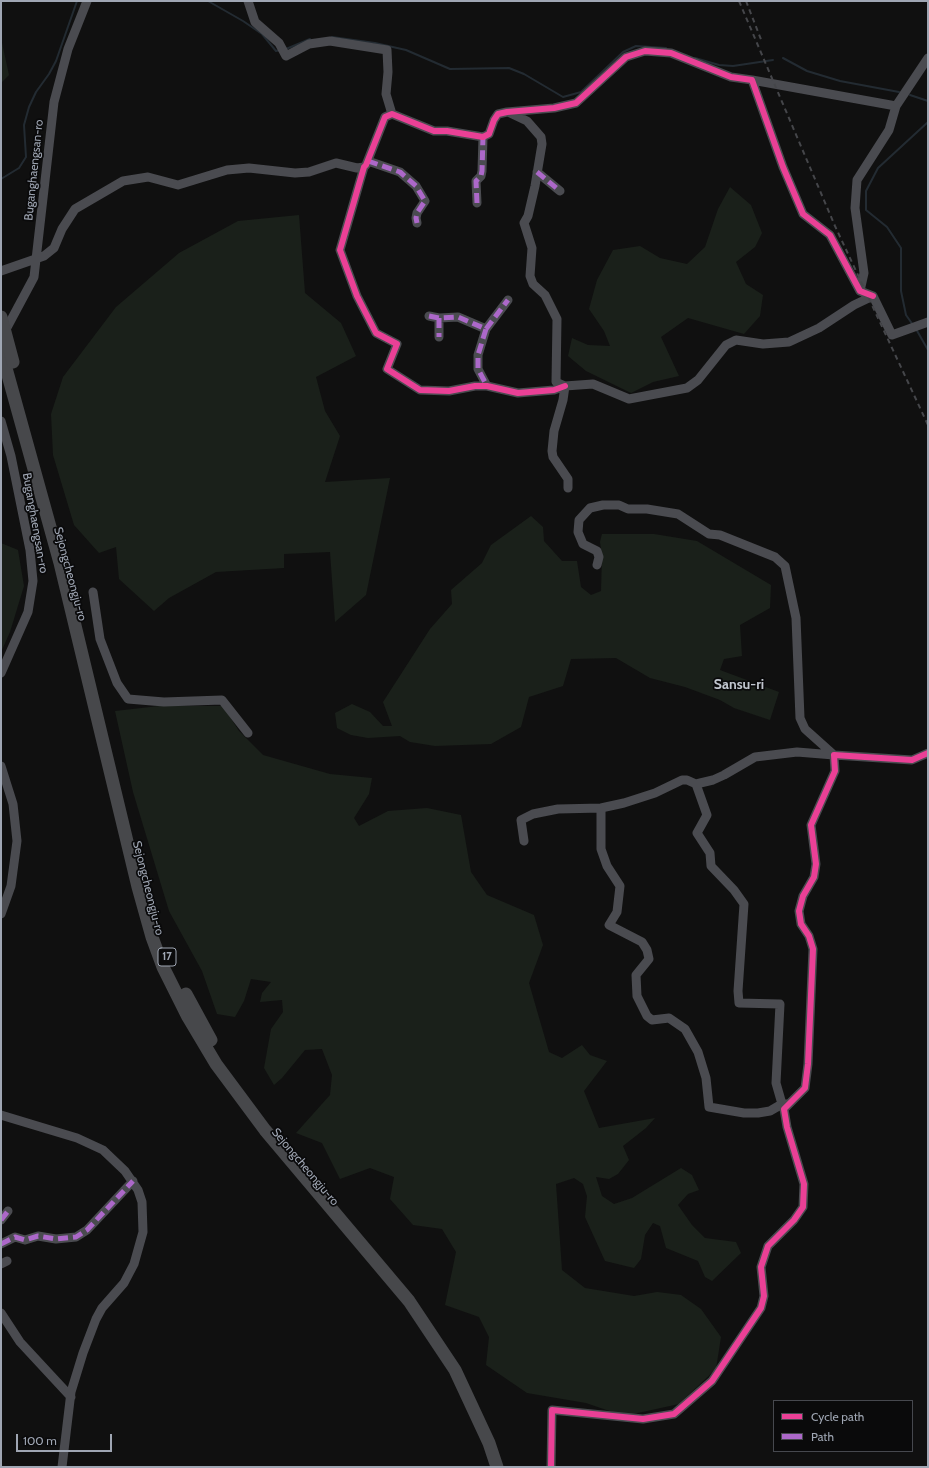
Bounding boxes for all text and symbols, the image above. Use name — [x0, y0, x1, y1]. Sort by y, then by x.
street label: Buganghaengsan-ro — [22, 119, 46, 221]
street label: Buganghaengsan-ro — [19, 472, 51, 574]
street label: Sejongcheongju-ro — [51, 525, 89, 623]
district label: Sansu-ri — [714, 677, 764, 693]
street label: Sejongcheongju-ro — [129, 839, 167, 937]
road number: 17 — [158, 948, 176, 966]
street label: Sejongcheongju-ro — [268, 1125, 342, 1209]
legend — [773, 1400, 913, 1452]
text: Cycle path — [811, 1409, 864, 1424]
scale bar — [18, 1426, 114, 1452]
text: Path — [811, 1429, 834, 1444]
text: 100 m — [23, 1433, 57, 1448]

